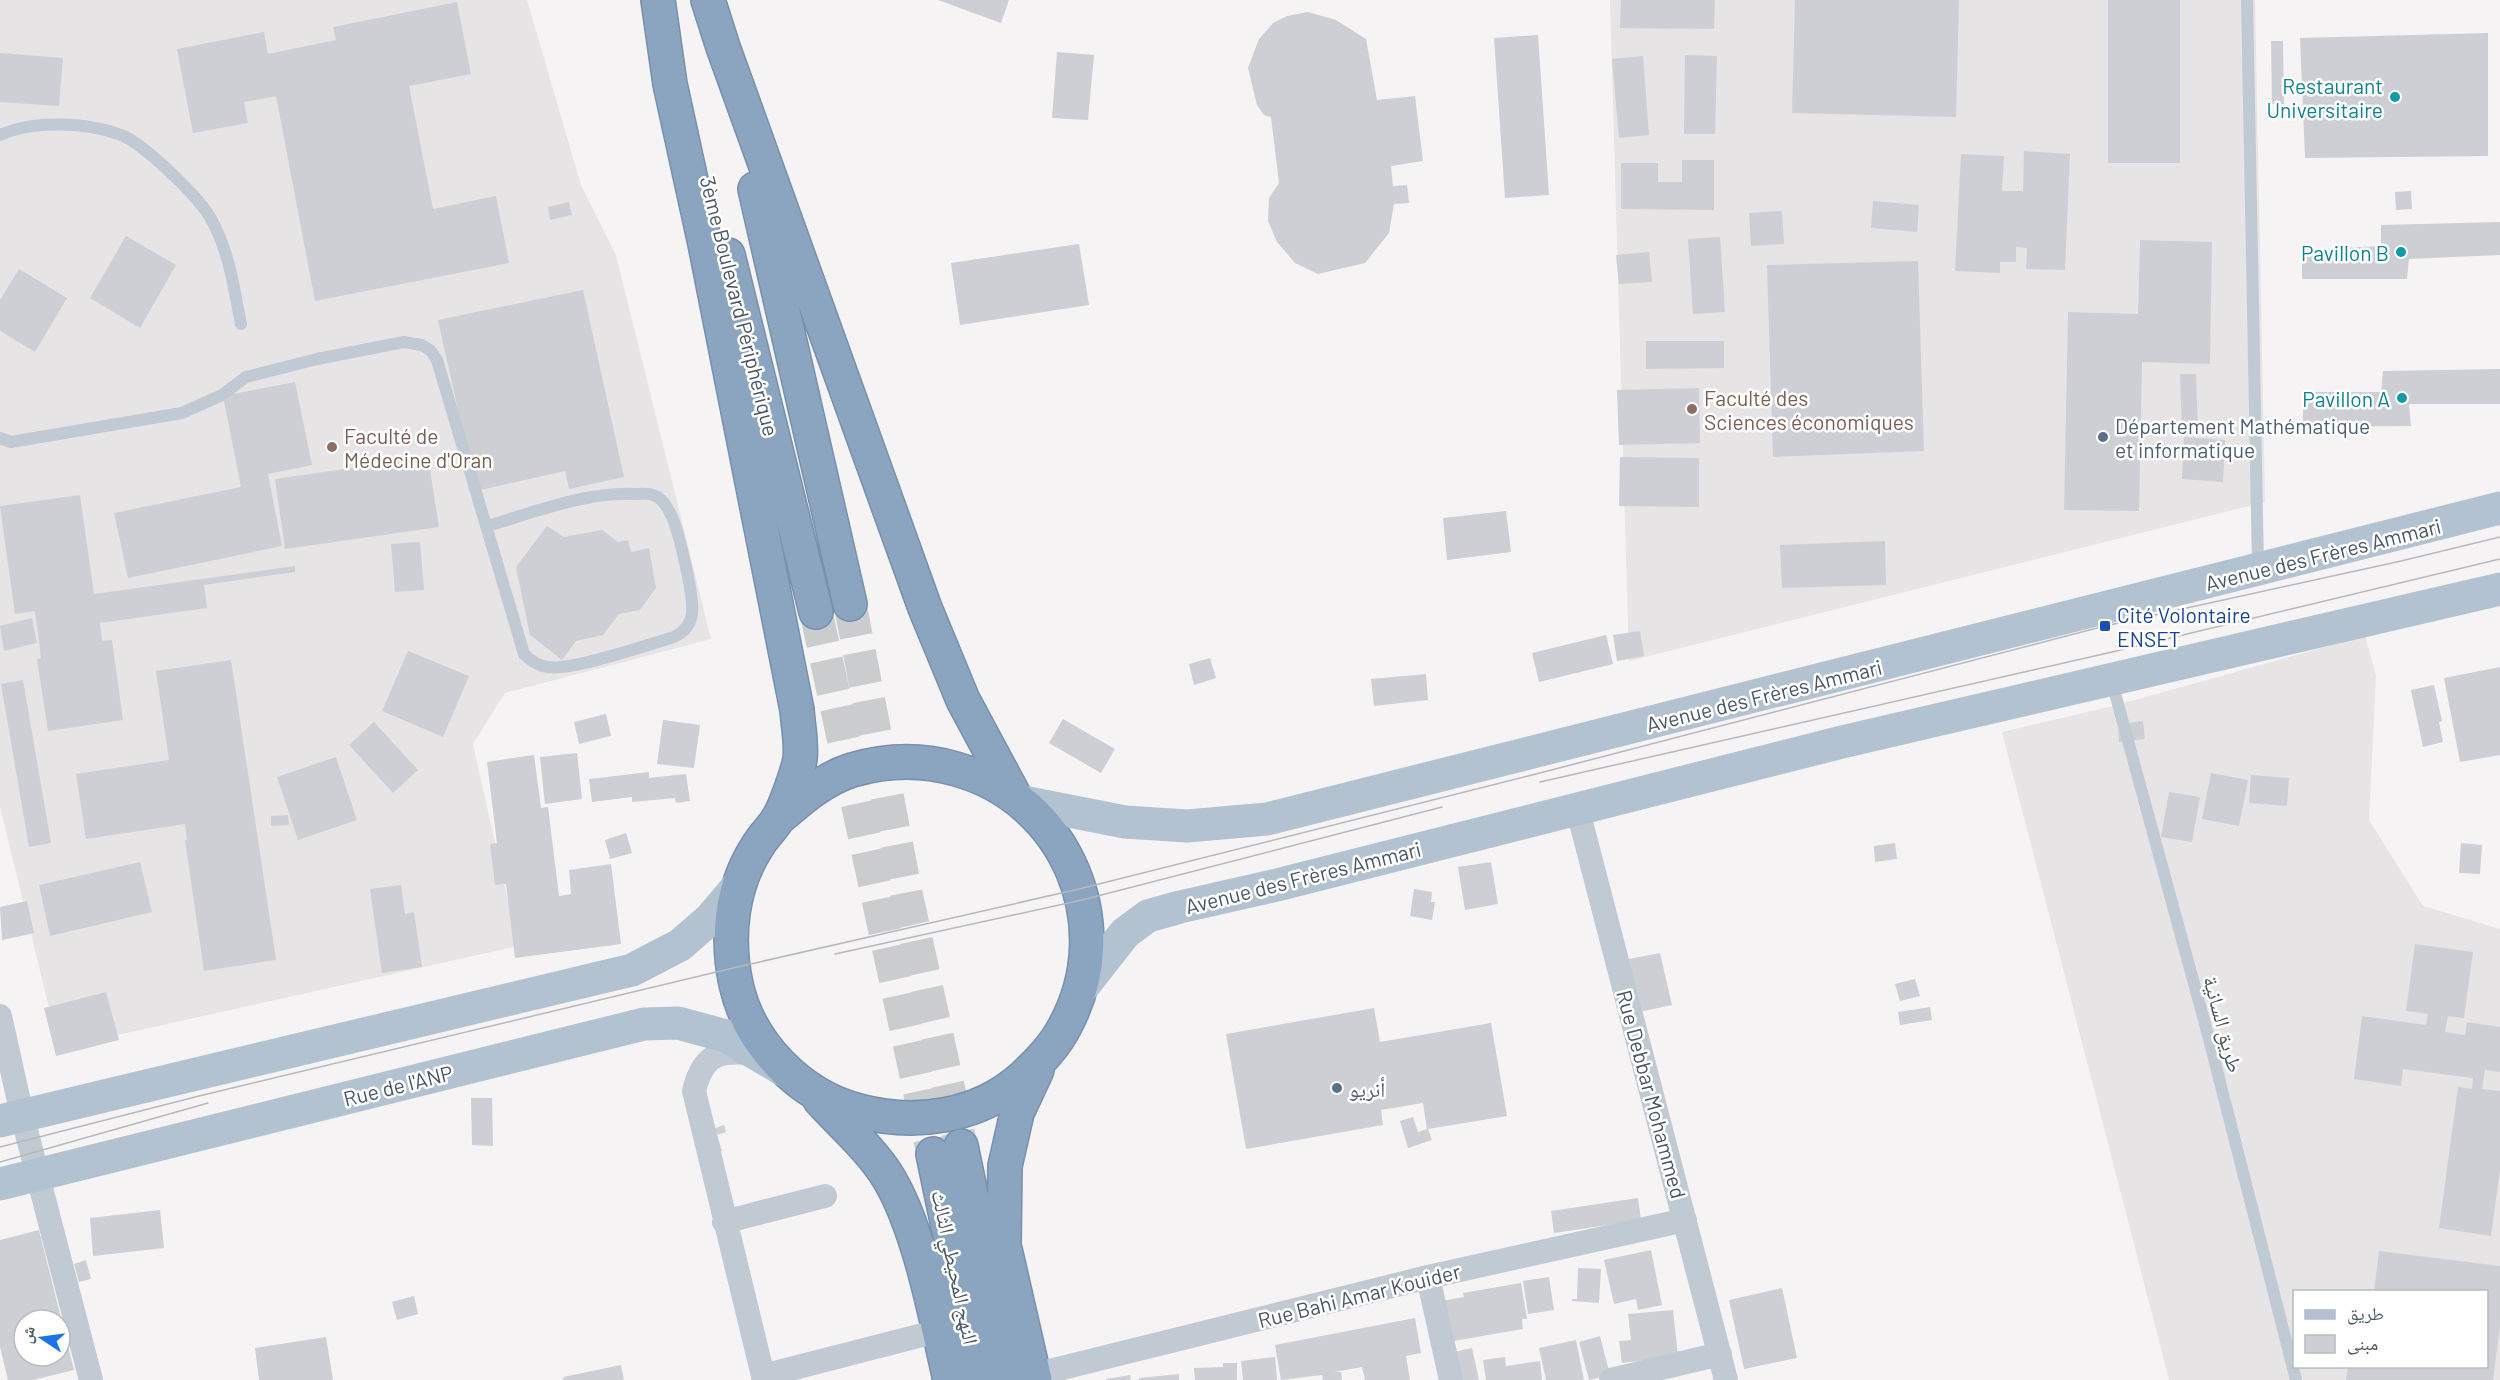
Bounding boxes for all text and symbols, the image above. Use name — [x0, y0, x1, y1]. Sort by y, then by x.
place label: Restaurant Universitaire — [2266, 73, 2383, 122]
marker: Restaurant Universitaire — [2388, 90, 2402, 104]
street label: 3ème Boulevard Périphérique — [696, 173, 784, 439]
place label: Pavillon B — [2301, 240, 2389, 265]
marker: Pavillon B — [2394, 245, 2408, 259]
place label: Faculté des Sciences économiques — [1704, 385, 1914, 434]
place label: Pavillon A — [2302, 386, 2390, 411]
marker: Pavillon A — [2395, 391, 2409, 405]
marker: Faculté des Sciences économiques — [1685, 402, 1699, 416]
place label: Département Mathématique et informatique — [2115, 413, 2370, 462]
place label: Faculté de Médecine d'Oran — [344, 423, 493, 472]
marker: Département Mathématique et informatique — [2096, 430, 2110, 444]
marker: Faculté de Médecine d'Oran — [325, 440, 339, 454]
street label: Avenue des Frères Ammari — [2202, 513, 2444, 595]
place label: Cité Volontaire ENSET — [2117, 602, 2251, 651]
marker: Cité Volontaire ENSET — [2098, 619, 2112, 633]
street label: Avenue des Frères Ammari — [1643, 654, 1885, 736]
street label: Avenue des Frères Ammari — [1182, 836, 1424, 918]
street label: طريق السانية — [2197, 973, 2249, 1075]
street label: Rue Debbar Mohammed — [1612, 987, 1692, 1201]
street label: Rue de l'ANP — [341, 1059, 455, 1111]
place label: أنريو — [1349, 1076, 1385, 1101]
marker: أنريو — [1330, 1081, 1344, 1095]
street label: النهج المحيطي الثالث — [922, 1188, 985, 1348]
street label: Rue Bahi Amar Kouider — [1255, 1258, 1463, 1332]
legend — [2293, 1290, 2488, 1368]
text: طريق — [2347, 1302, 2384, 1325]
north arrow — [12, 1308, 72, 1368]
text: ش — [16, 1324, 39, 1345]
text: مبنى — [2347, 1332, 2378, 1355]

